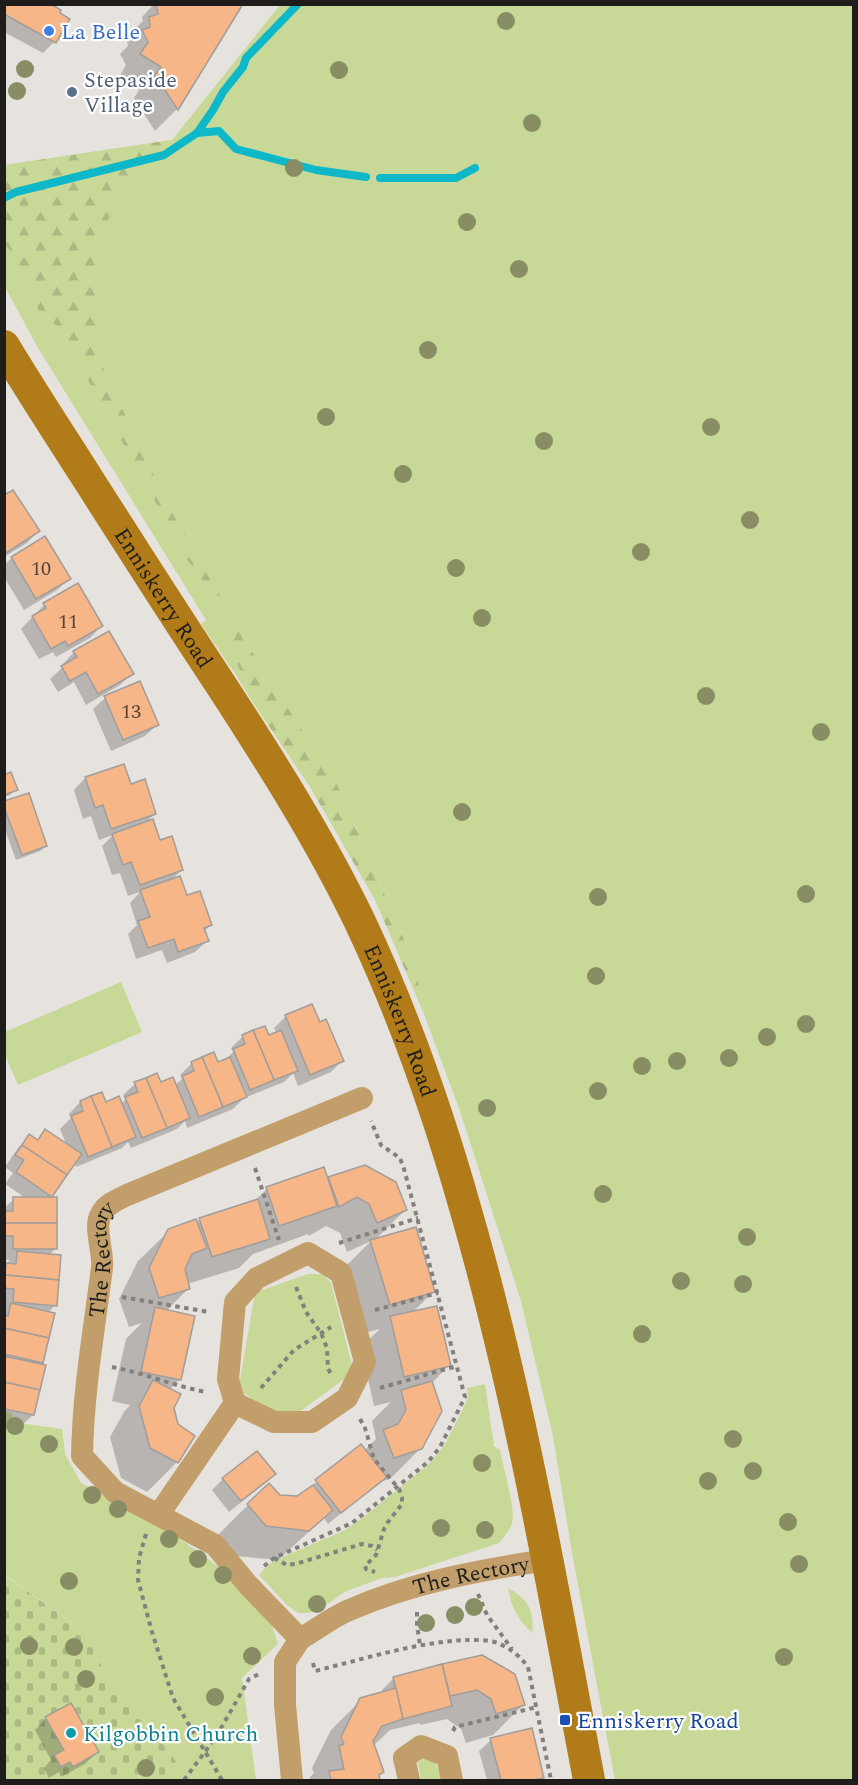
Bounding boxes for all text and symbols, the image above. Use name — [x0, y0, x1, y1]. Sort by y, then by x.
place label: La Belle — [61, 16, 140, 49]
marker: La Belle — [42, 24, 56, 38]
place label: Stepaside Village — [84, 64, 177, 122]
marker: Stepaside Village — [65, 85, 79, 99]
street label: Enniskerry Road — [105, 521, 221, 675]
house number: 10 — [31, 554, 51, 584]
house number: 11 — [58, 607, 78, 637]
house number: 13 — [121, 697, 141, 727]
street label: Enniskerry Road — [354, 939, 444, 1102]
street label: The Rectory — [80, 1192, 123, 1320]
street label: The Rectory — [409, 1548, 533, 1605]
place label: Enniskerry Road — [577, 1705, 739, 1738]
marker: Enniskerry Road — [558, 1713, 572, 1727]
place label: Kilgobbin Church — [83, 1718, 258, 1751]
marker: Kilgobbin Church — [64, 1726, 78, 1740]

